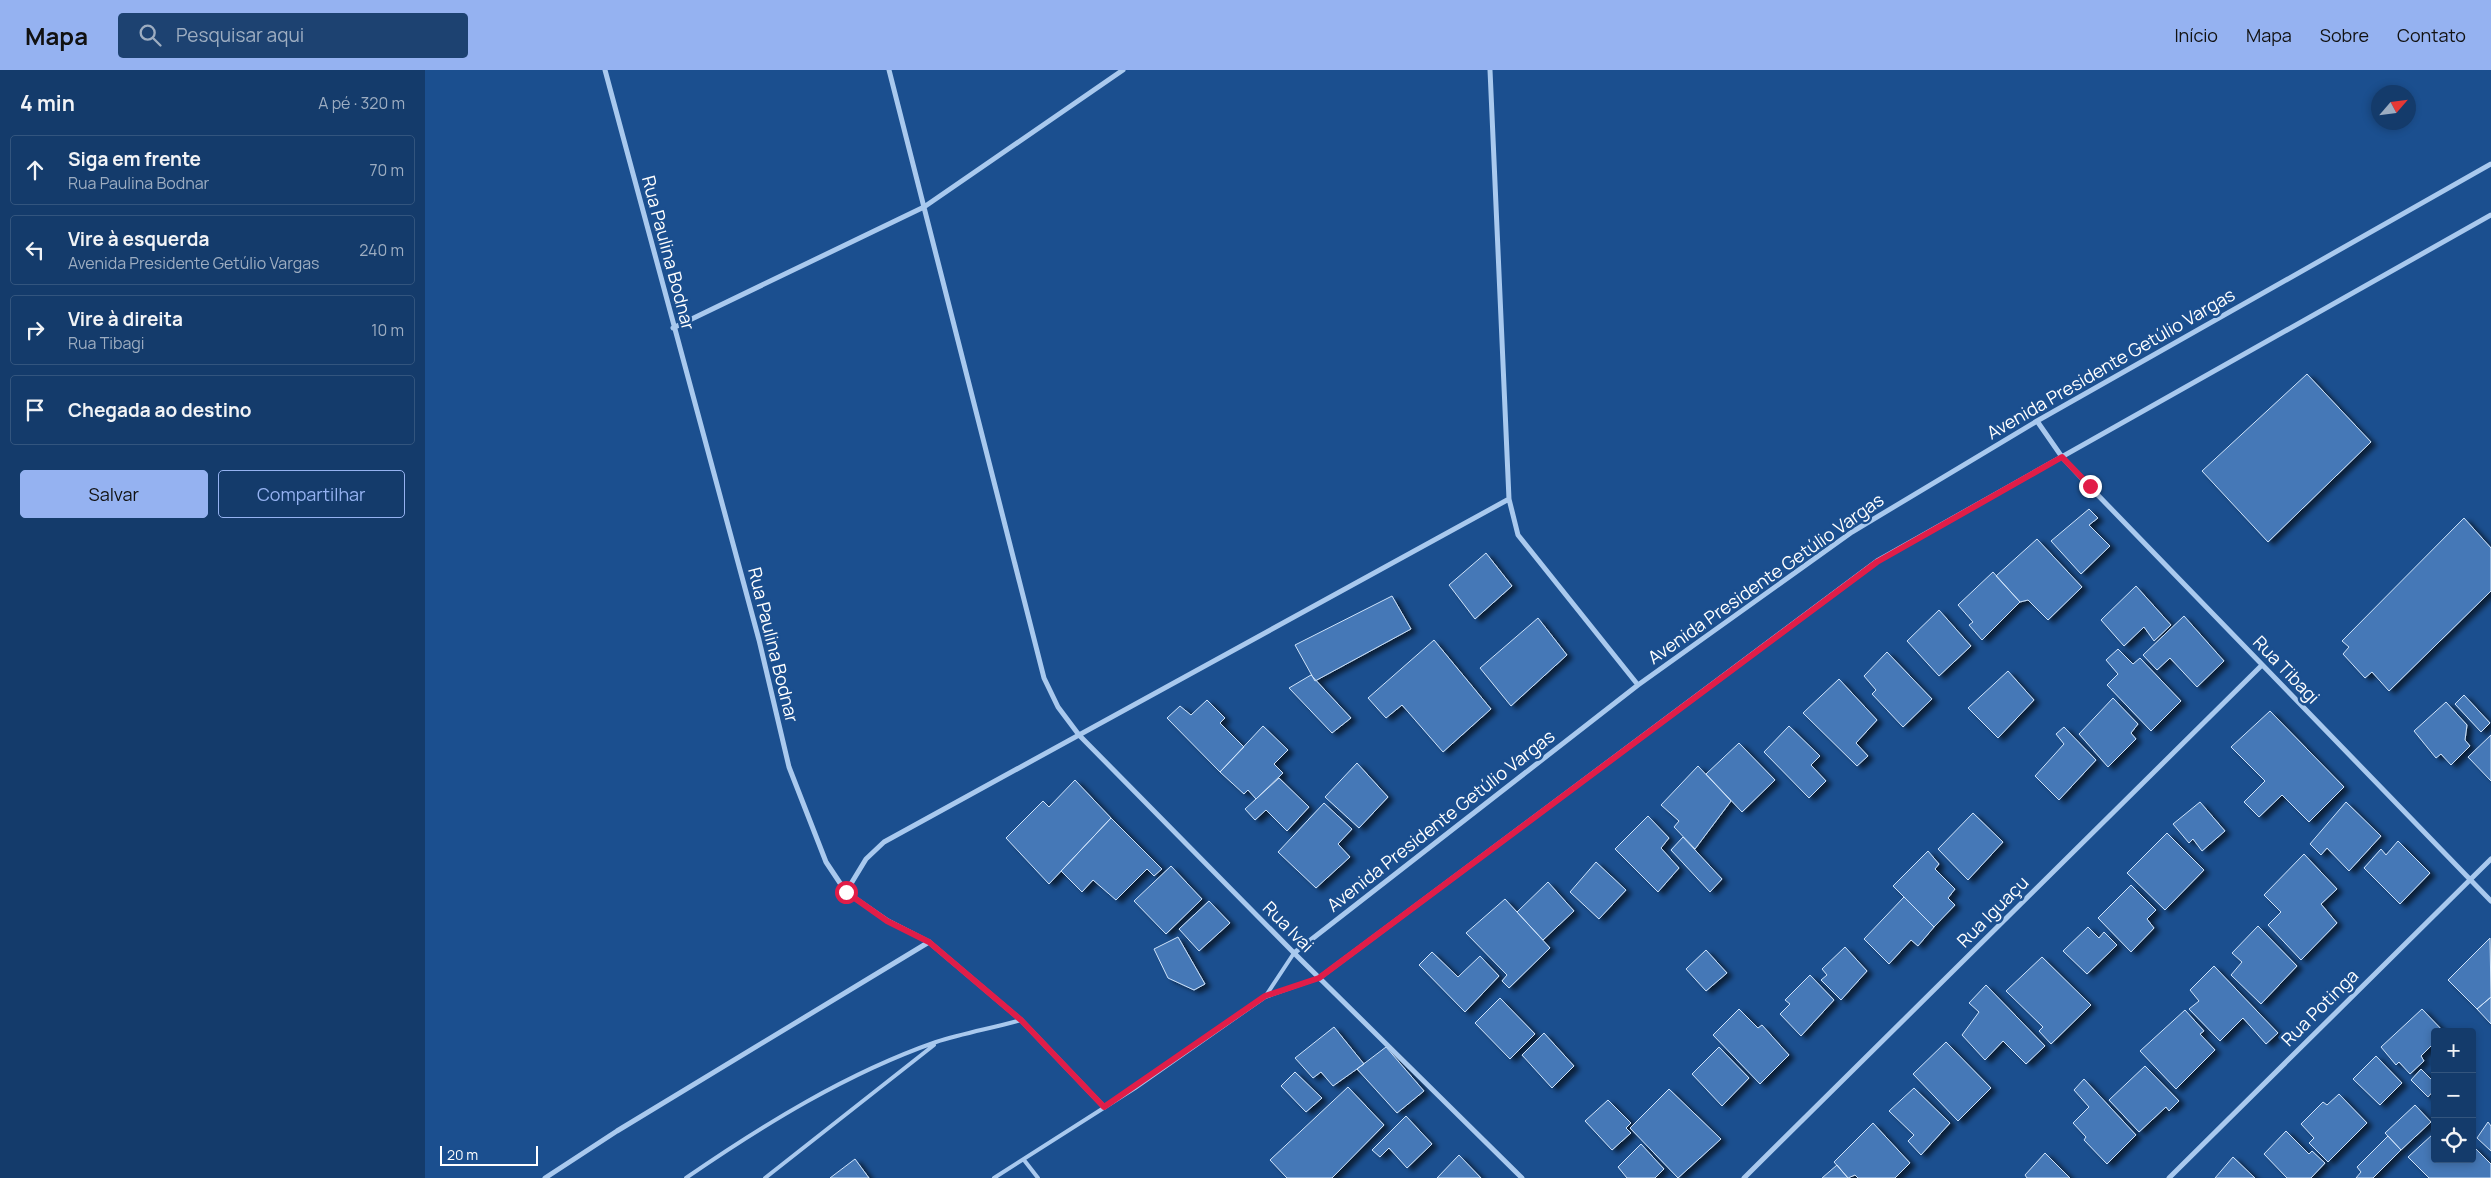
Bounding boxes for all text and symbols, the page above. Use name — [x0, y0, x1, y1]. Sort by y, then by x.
search box — [118, 13, 468, 58]
text: Mapa — [25, 19, 88, 52]
icon: search — [136, 21, 164, 49]
text: Pesquisar aqui — [176, 22, 304, 48]
text: Início — [2174, 23, 2218, 47]
text: Mapa — [2246, 23, 2292, 47]
text: Sobre — [2320, 23, 2369, 47]
text: Contato — [2397, 23, 2466, 47]
north arrow — [2371, 85, 2416, 130]
text: 4 min — [20, 89, 75, 117]
text: A pé · 320 m — [318, 92, 405, 114]
text: Siga em frente — [68, 146, 201, 172]
icon: ahead — [21, 156, 49, 184]
text: 70 m — [369, 159, 404, 181]
text: Rua Paulina Bodnar — [68, 172, 209, 194]
street label: Rua Paulina Bodnar — [637, 173, 701, 333]
text: Vire à esquerda — [68, 226, 209, 252]
icon: left — [21, 236, 49, 264]
text: 240 m — [359, 239, 404, 261]
text: Avenida Presidente Getúlio Vargas — [68, 252, 319, 274]
street label: Avenida Presidente Getúlio Vargas — [1982, 282, 2239, 444]
text: Vire à direita — [68, 306, 183, 332]
icon: right — [21, 316, 49, 344]
text: 10 m — [371, 319, 404, 341]
text: Rua Tibagi — [68, 332, 145, 354]
icon: arrive — [21, 396, 49, 424]
text: Chegada ao destino — [68, 397, 251, 423]
button: Salvar — [20, 470, 208, 518]
button: Compartilhar — [218, 470, 405, 518]
route end — [2079, 475, 2102, 498]
street label: Avenida Presidente Getúlio Vargas — [1643, 487, 1888, 669]
street label: Rua Paulina Bodnar — [743, 565, 805, 725]
street label: Rua Tibagi — [2248, 630, 2325, 709]
street label: Avenida Presidente Getúlio Vargas — [1322, 724, 1559, 917]
street label: Rua Iguaçu — [1951, 870, 2033, 952]
route start — [835, 881, 858, 904]
street label: Rua Ivai — [1258, 896, 1319, 957]
street label: Rua Potinga — [2276, 964, 2363, 1051]
map controls — [2431, 1028, 2476, 1163]
button: + — [2431, 1028, 2476, 1073]
button: − — [2431, 1073, 2476, 1118]
button: locate — [2431, 1118, 2476, 1163]
scale bar — [440, 1143, 537, 1166]
text: 20 m — [447, 1145, 478, 1164]

